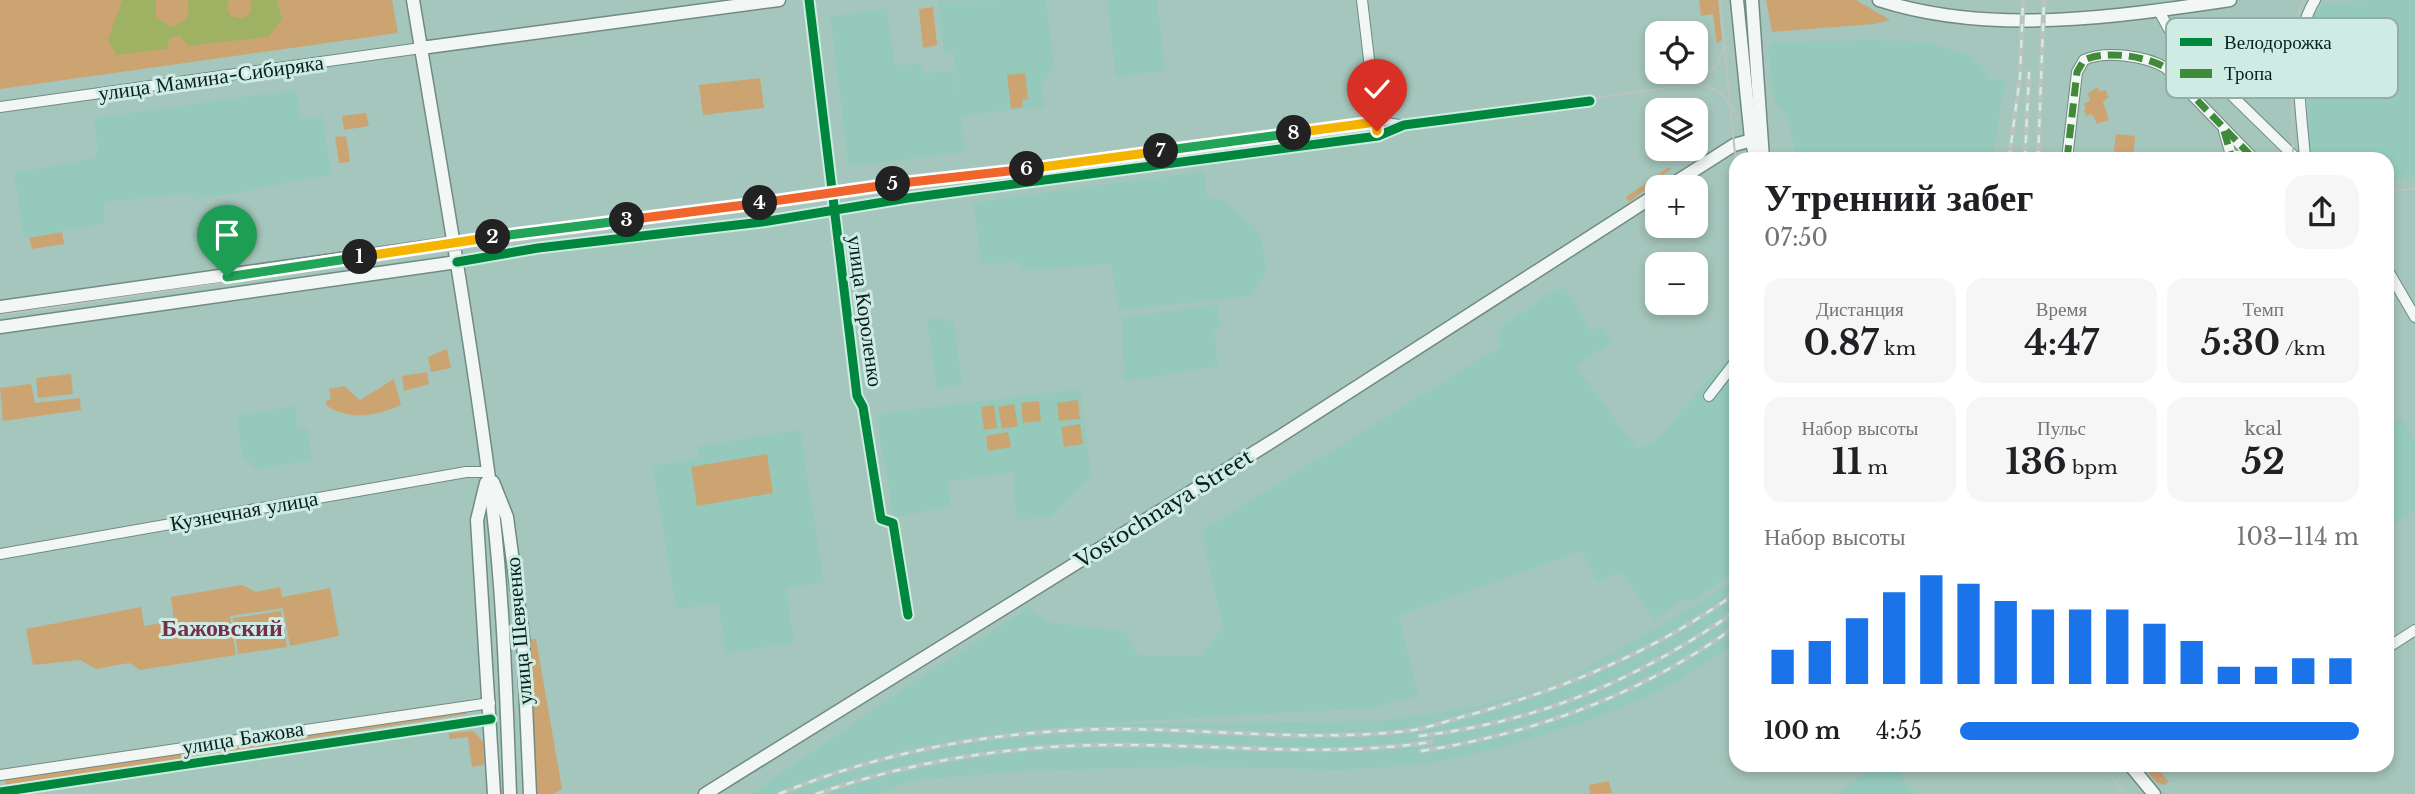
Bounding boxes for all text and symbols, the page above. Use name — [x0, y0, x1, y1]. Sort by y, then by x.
legend — [2166, 18, 2398, 98]
map controls — [1645, 21, 1708, 315]
button: locate — [1645, 21, 1708, 84]
text: Велодорожка — [2224, 31, 2332, 54]
street label: улица Мамина-Сибиряка — [97, 49, 326, 107]
pin — [1347, 59, 1407, 131]
text: Тропа — [2224, 62, 2273, 85]
icon: check — [1358, 70, 1396, 108]
button: layers — [1645, 98, 1708, 161]
pin: 8 — [1276, 116, 1312, 150]
text: 8 — [1287, 121, 1300, 144]
pin: 7 — [1144, 134, 1178, 168]
text: 7 — [1156, 139, 1165, 162]
pin: 6 — [1010, 152, 1044, 186]
text: 6 — [1020, 157, 1033, 180]
pin: 5 — [876, 166, 910, 202]
text: 5 — [887, 172, 898, 195]
text: Утренний забег — [1764, 174, 2034, 221]
button: + — [1645, 175, 1708, 238]
button: share — [2285, 175, 2359, 249]
pin: 4 — [742, 186, 778, 220]
text: 4 — [753, 191, 766, 214]
pin: 3 — [610, 202, 644, 238]
pin — [197, 205, 257, 277]
text: 3 — [620, 208, 633, 231]
icon: arrive — [208, 216, 246, 254]
pin: 2 — [476, 219, 510, 254]
text: 07:50 — [1764, 224, 1828, 252]
text: 2 — [486, 225, 499, 248]
street label: улица Короленко — [841, 234, 889, 388]
pin: 1 — [342, 240, 378, 274]
text: 1 — [355, 245, 364, 268]
button: − — [1645, 252, 1708, 315]
text: Дистанция — [1816, 298, 1904, 321]
text: Время — [2036, 298, 2087, 321]
text: Темп — [2242, 298, 2284, 321]
text: 0.87 — [1803, 321, 1879, 364]
text: 4:47 — [2024, 321, 2099, 364]
text: 5:30 — [2201, 321, 2280, 364]
text: km — [1879, 337, 1916, 360]
text: /km — [2280, 337, 2326, 360]
text: Набор высоты — [1801, 417, 1918, 440]
text: Пульс — [2037, 417, 2086, 440]
text: kcal — [2244, 417, 2282, 440]
text: 11 — [1832, 440, 1862, 483]
text: 136 — [2005, 440, 2066, 483]
text: 52 — [2241, 440, 2285, 483]
street label: Vostochnaya Street — [1069, 444, 1258, 575]
text: m — [1862, 456, 1888, 479]
text: bpm — [2066, 456, 2118, 479]
street label: Кузнечная улица — [168, 485, 321, 537]
text: Набор высоты — [1764, 523, 1905, 551]
text: 103–114 m — [2236, 523, 2359, 551]
street label: улица Шевченко — [500, 556, 538, 706]
district label: Бажовский — [161, 613, 283, 642]
street label: улица Бажова — [180, 715, 306, 760]
text: 100 m — [1764, 717, 1840, 745]
text: 4:55 — [1876, 717, 1922, 745]

